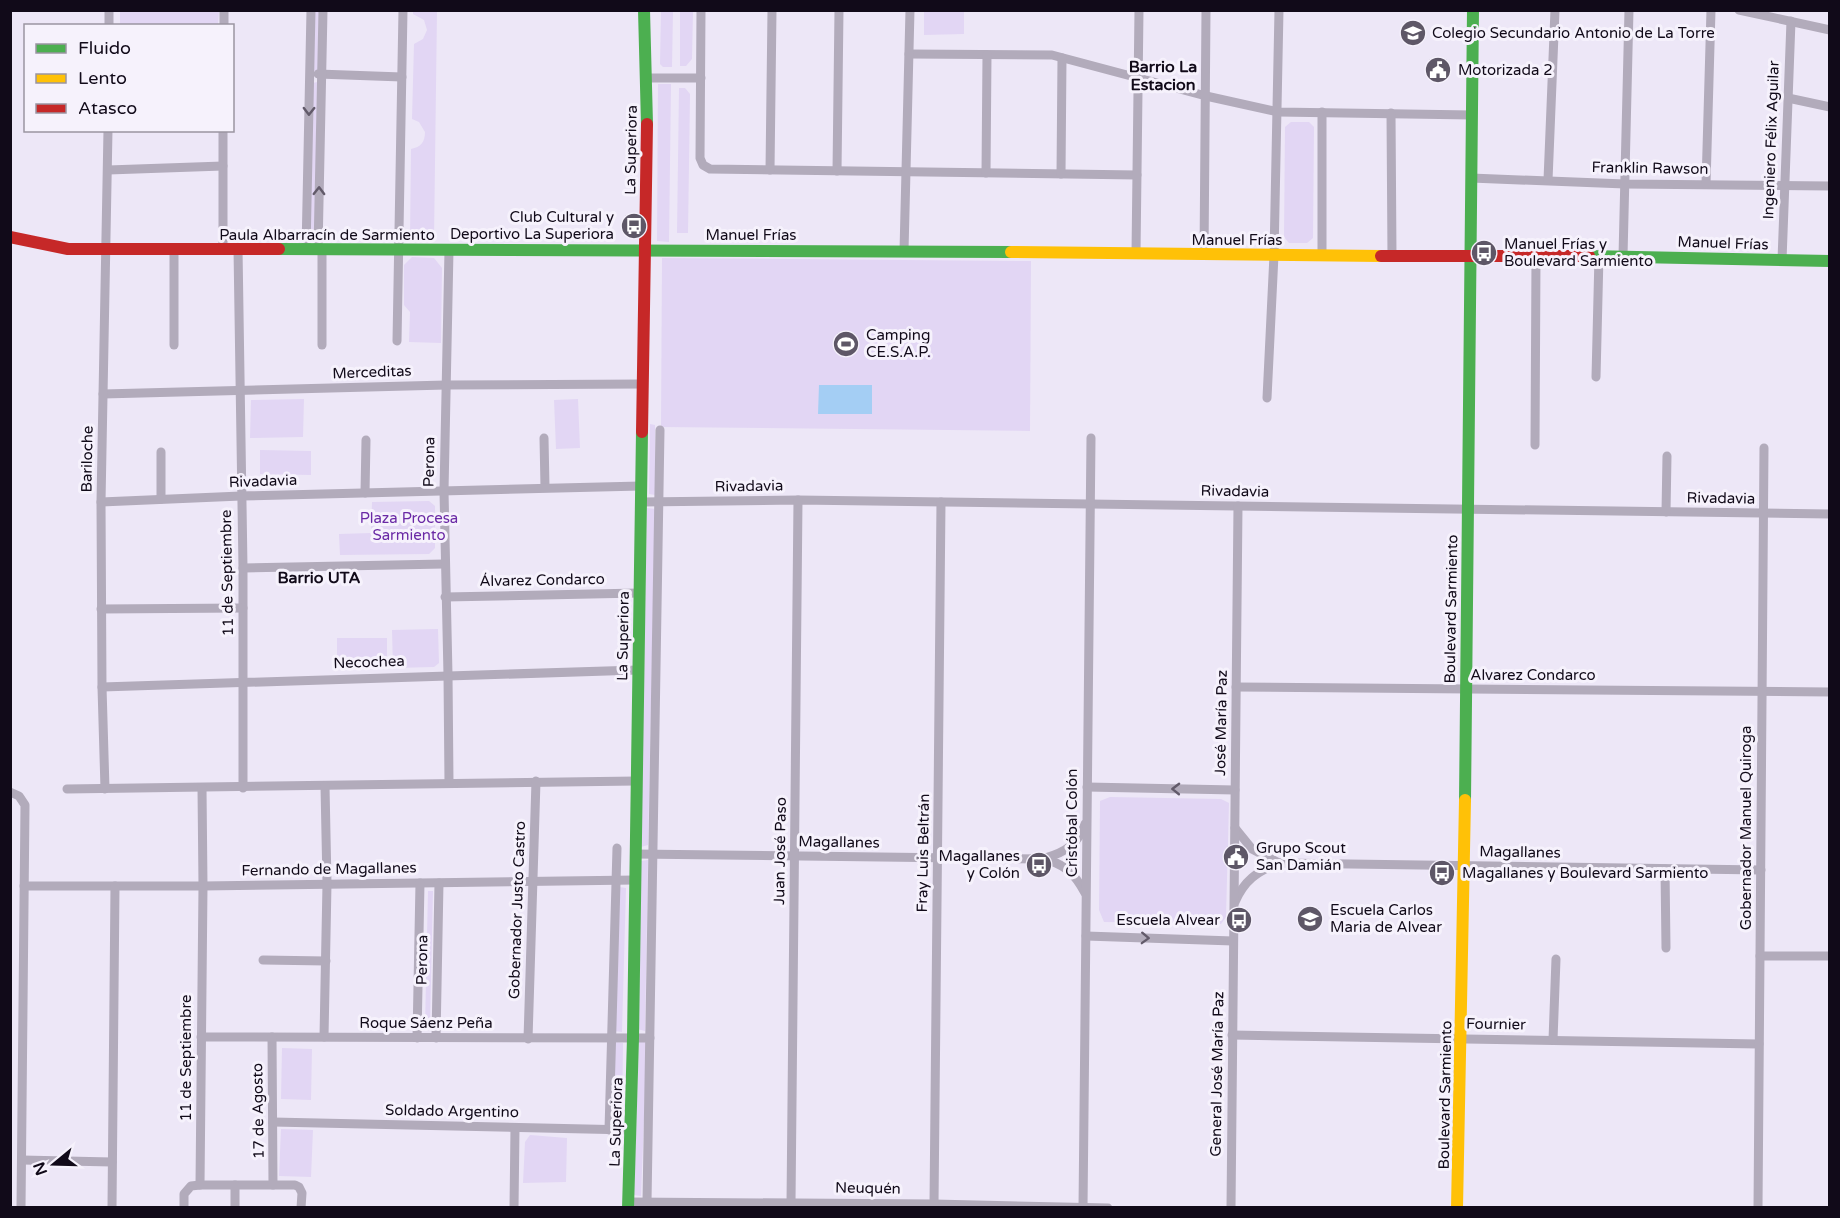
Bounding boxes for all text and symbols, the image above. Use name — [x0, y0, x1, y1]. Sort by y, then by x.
school or university icon: Colegio Secundario Antonio de La Torre — [1398, 18, 1428, 48]
legend — [24, 24, 234, 132]
place label: Colegio Secundario Antonio de La Torre — [1432, 24, 1715, 42]
text: Fluido — [78, 37, 131, 59]
public building icon: Motorizada 2 — [1423, 55, 1453, 85]
district label: Barrio La Estacion — [1129, 57, 1197, 95]
street label: Ingeniero Félix Aguilar — [1759, 60, 1783, 220]
place label: Motorizada 2 — [1458, 61, 1553, 79]
text: Lento — [78, 67, 127, 89]
text: Atasco — [78, 97, 137, 119]
street label: La Superiora — [621, 105, 641, 195]
one-way arrow — [303, 106, 315, 115]
street label: Franklin Rawson — [1591, 158, 1709, 178]
one-way arrow — [313, 187, 325, 196]
place label: Club Cultural y Deportivo La Superiora — [450, 208, 614, 243]
bus stop icon: Club Cultural y Deportivo La Superiora — [619, 211, 649, 241]
street label: Paula Albarracín de Sarmiento — [219, 226, 435, 244]
street label: Manuel Frías — [705, 226, 797, 244]
street label: Manuel Frías — [1191, 231, 1283, 249]
street label: Manuel Frías — [1677, 232, 1769, 254]
place label: Manuel Frías y Boulevard Sarmiento — [1504, 235, 1653, 270]
bus stop icon: Manuel Frías y Boulevard Sarmiento — [1469, 238, 1499, 268]
place label: Camping CE.S.A.P. — [866, 326, 931, 361]
sports icon: Camping CE.S.A.P. — [831, 329, 861, 359]
street label: Merceditas — [332, 362, 412, 382]
street label: Bariloche — [77, 425, 97, 493]
street label: Perona — [420, 437, 438, 487]
street label: Rivadavia — [228, 471, 298, 491]
street label: Rivadavia — [715, 476, 783, 496]
street label: Rivadavia — [1201, 481, 1269, 501]
street label: Rivadavia — [1687, 488, 1755, 508]
street label: 11 de Septiembre — [217, 509, 237, 637]
park label: Plaza Procesa Sarmiento — [360, 509, 458, 544]
street label: Boulevard Sarmiento — [1441, 534, 1461, 684]
district label: Barrio UTA — [277, 568, 361, 588]
street label: Álvarez Condarco — [479, 570, 605, 590]
street label: La Superiora — [613, 591, 633, 681]
street label: Necochea — [333, 652, 405, 672]
street label: Alvarez Condarco — [1470, 666, 1596, 684]
street label: José María Paz — [1211, 670, 1231, 776]
street label: Gobernador Manuel Quiroga — [1737, 726, 1755, 930]
street label: Cristóbal Colón — [1063, 769, 1081, 877]
one-way arrow — [1172, 783, 1181, 795]
street label: Fray Luis Beltrán — [913, 793, 933, 913]
street label: Juan José Paso — [770, 797, 790, 905]
street label: Gobernador Justo Castro — [505, 821, 529, 999]
street label: Magallanes — [798, 832, 880, 852]
place label: Grupo Scout San Damián — [1256, 839, 1346, 874]
public building icon: Grupo Scout San Damián — [1221, 842, 1251, 872]
street label: Magallanes — [1479, 842, 1561, 862]
place label: Magallanes y Colón — [938, 847, 1020, 882]
bus stop icon: Magallanes y Colón — [1024, 850, 1054, 880]
street label: Fernando de Magallanes — [241, 858, 417, 880]
bus stop icon: Magallanes y Boulevard Sarmiento — [1427, 858, 1457, 888]
place label: Magallanes y Boulevard Sarmiento — [1462, 864, 1708, 882]
place label: Escuela Carlos Maria de Alvear — [1330, 901, 1442, 936]
school or university icon: Escuela Carlos Maria de Alvear — [1295, 904, 1325, 934]
bus stop icon: Escuela Alvear — [1224, 905, 1254, 935]
place label: Escuela Alvear — [1116, 911, 1220, 929]
one-way arrow — [1140, 931, 1149, 944]
street label: Perona — [413, 935, 431, 985]
street label: General José María Paz — [1207, 991, 1227, 1157]
street label: 11 de Septiembre — [177, 995, 195, 1121]
street label: Roque Sáenz Peña — [359, 1014, 493, 1032]
street label: Fournier — [1466, 1014, 1526, 1034]
street label: Boulevard Sarmiento — [1435, 1020, 1455, 1170]
street label: 17 de Agosto — [248, 1063, 268, 1159]
street label: La Superiora — [605, 1077, 627, 1167]
street label: Soldado Argentino — [385, 1101, 519, 1121]
north arrow — [24, 1134, 84, 1194]
text: N — [29, 1159, 52, 1178]
street label: Neuquén — [835, 1178, 901, 1198]

